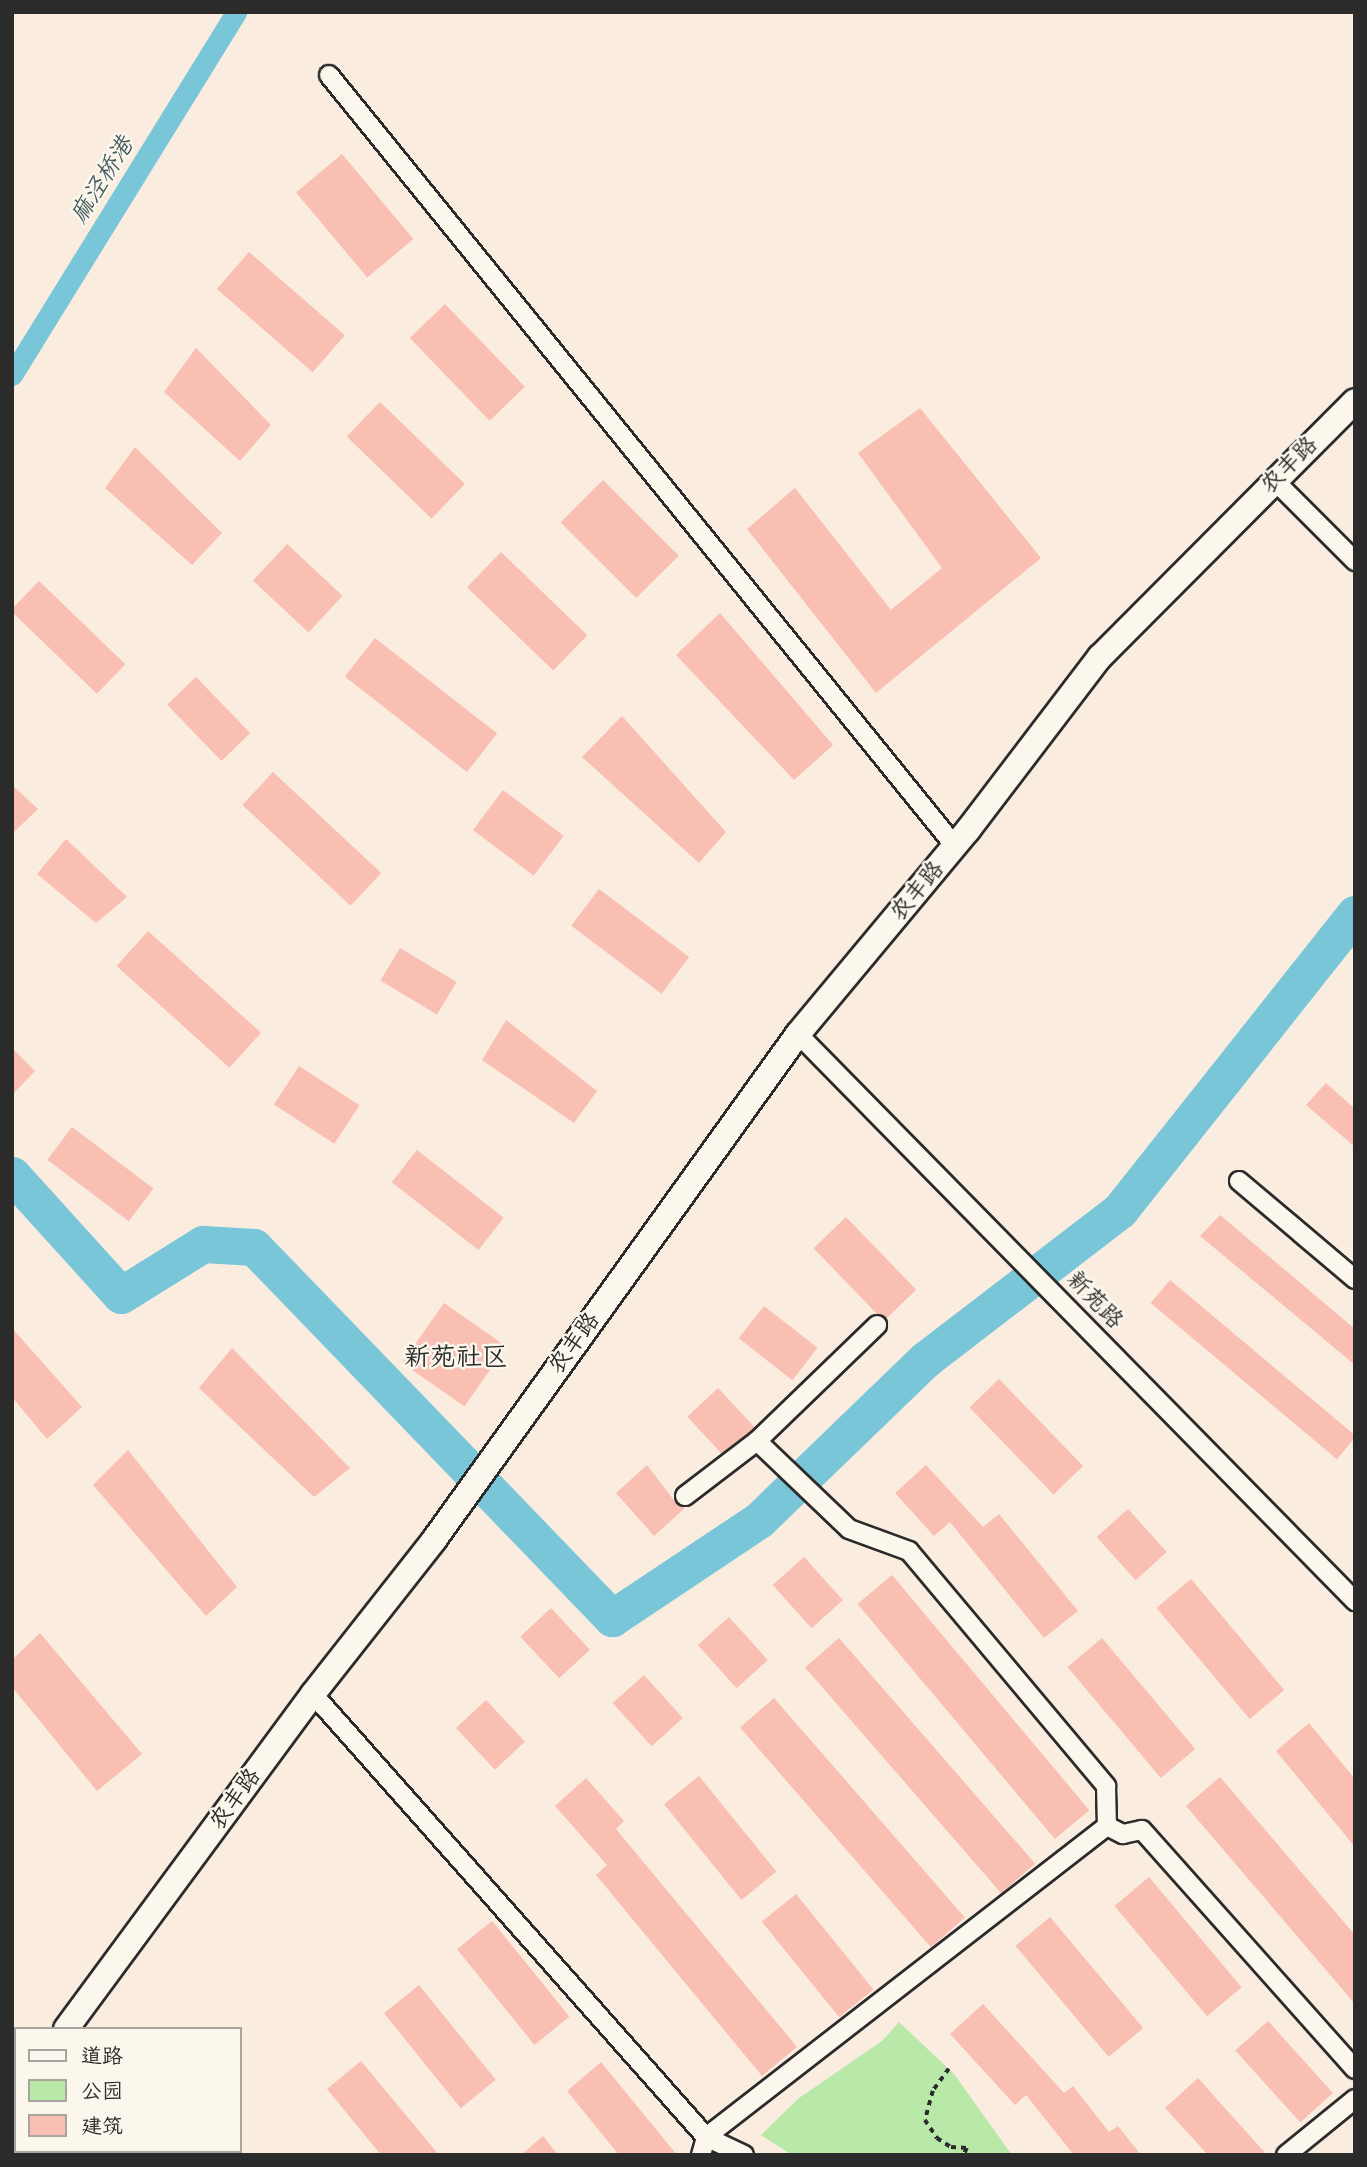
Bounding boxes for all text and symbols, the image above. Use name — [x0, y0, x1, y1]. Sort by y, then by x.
water label: 麻泾桥港 — [64, 132, 140, 228]
street label: 农丰路 — [1255, 431, 1323, 499]
street label: 农丰路 — [884, 856, 950, 926]
street label: 新苑路 — [1061, 1266, 1129, 1334]
street label: 农丰路 — [543, 1307, 605, 1379]
district label: 新苑社区 — [404, 1342, 508, 1374]
street label: 农丰路 — [204, 1763, 266, 1835]
legend — [14, 2027, 242, 2153]
text: 道路 — [81, 2043, 123, 2070]
text: 公园 — [81, 2078, 123, 2105]
text: 建筑 — [81, 2113, 123, 2140]

